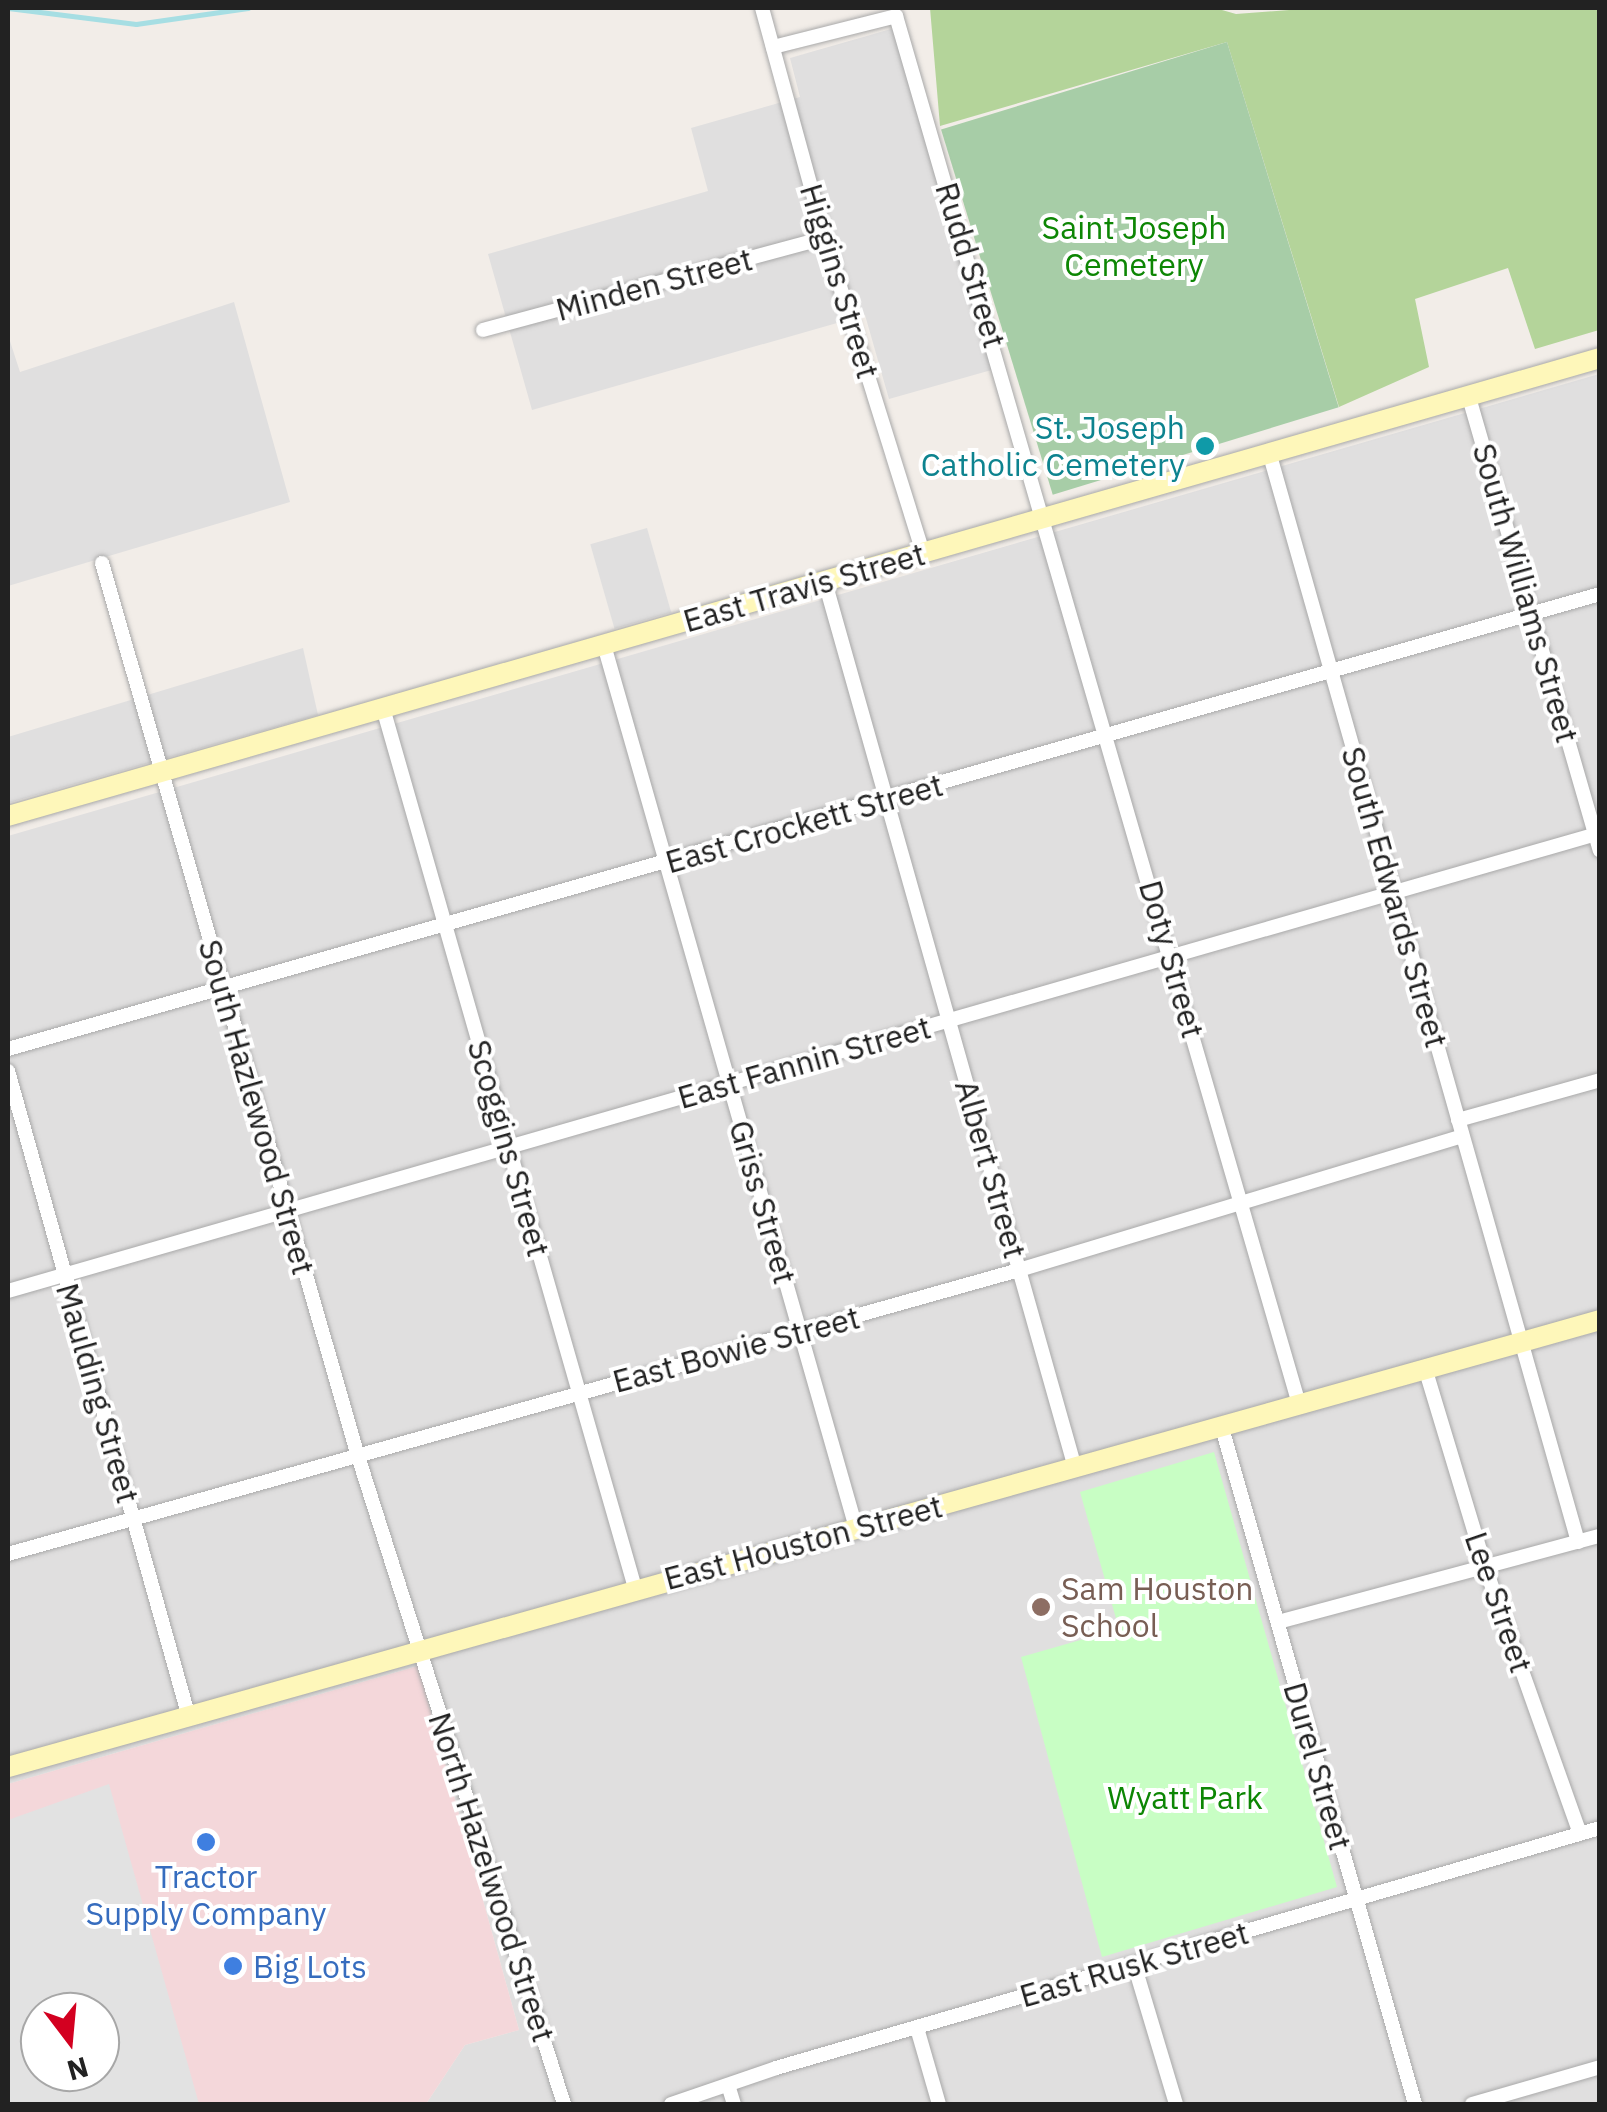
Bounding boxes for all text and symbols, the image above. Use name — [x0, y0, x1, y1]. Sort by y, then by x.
street label: Rudd Street — [928, 178, 1014, 352]
street label: Higgins Street — [792, 179, 888, 383]
park label: Saint Joseph Cemetery — [1042, 209, 1226, 284]
street label: Minden Street — [552, 239, 756, 329]
place label: St. Joseph Catholic Cemetery — [921, 409, 1185, 484]
marker: St. Joseph Catholic Cemetery — [1194, 435, 1216, 457]
street label: South Williams Street — [1465, 439, 1587, 747]
street label: East Travis Street — [679, 534, 929, 640]
street label: South Edwards Street — [1334, 742, 1456, 1052]
street label: East Crockett Street — [661, 765, 947, 881]
street label: Doty Street — [1131, 876, 1213, 1042]
street label: South Hazlewood Street — [191, 935, 323, 1279]
street label: East Fannin Street — [673, 1008, 935, 1116]
street label: Scoggins Street — [460, 1035, 558, 1261]
street label: Albert Street — [947, 1075, 1035, 1263]
street label: Griss Street — [721, 1116, 805, 1288]
street label: Maulding Street — [48, 1279, 148, 1507]
street label: East Bowie Street — [608, 1298, 864, 1400]
street label: East Houston Street — [660, 1486, 946, 1598]
street label: Lee Street — [1457, 1527, 1541, 1677]
place label: Sam Houston School — [1061, 1570, 1253, 1645]
marker: Sam Houston School — [1030, 1596, 1052, 1618]
street label: Durel Street — [1276, 1678, 1360, 1854]
street label: North Hazelwood Street — [421, 1708, 563, 2046]
park label: Wyatt Park — [1107, 1778, 1263, 1816]
marker: Tractor Supply Company — [195, 1831, 217, 1853]
place label: Tractor Supply Company — [85, 1858, 327, 1933]
street label: East Rusk Street — [1015, 1913, 1253, 2015]
place label: Big Lots — [253, 1947, 367, 1985]
marker: Big Lots — [222, 1955, 244, 1977]
north arrow — [20, 1992, 120, 2092]
text: N — [63, 2049, 93, 2090]

